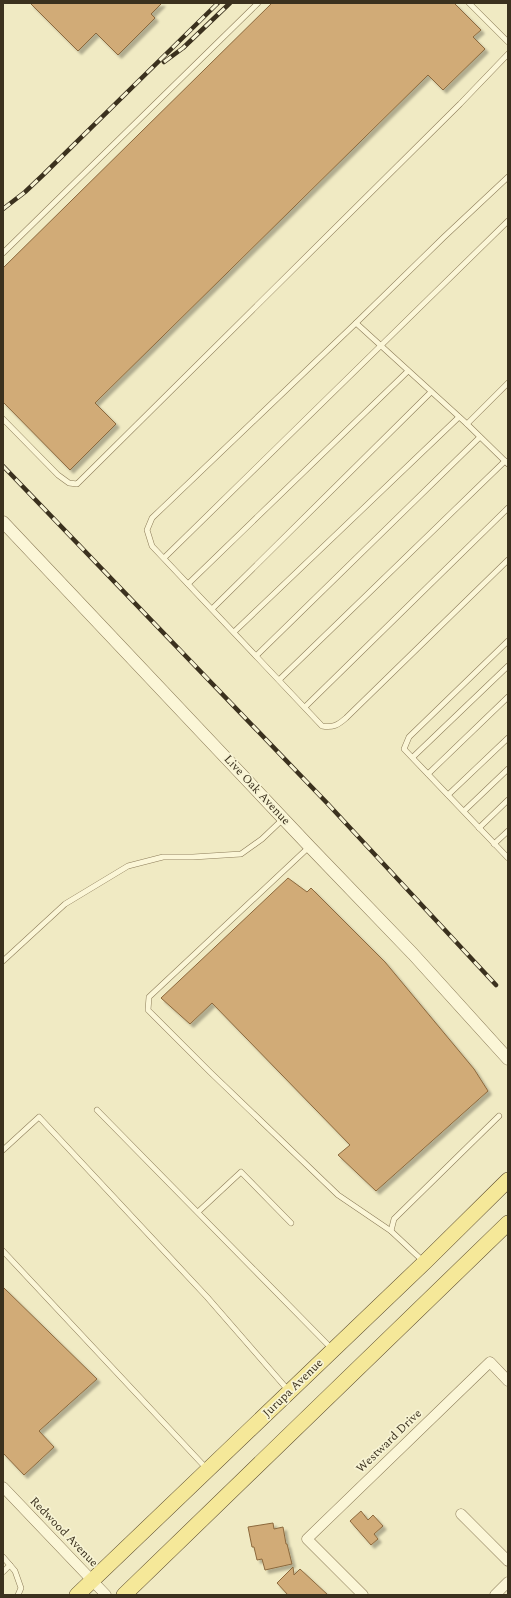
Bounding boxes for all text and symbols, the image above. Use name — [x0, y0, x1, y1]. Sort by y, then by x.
street label: Live Oak Avenue — [219, 750, 295, 830]
street label: Jurupa Avenue — [258, 1354, 328, 1422]
street label: Westward Drive — [352, 1404, 426, 1478]
street label: Redwood Avenue — [25, 1492, 103, 1572]

